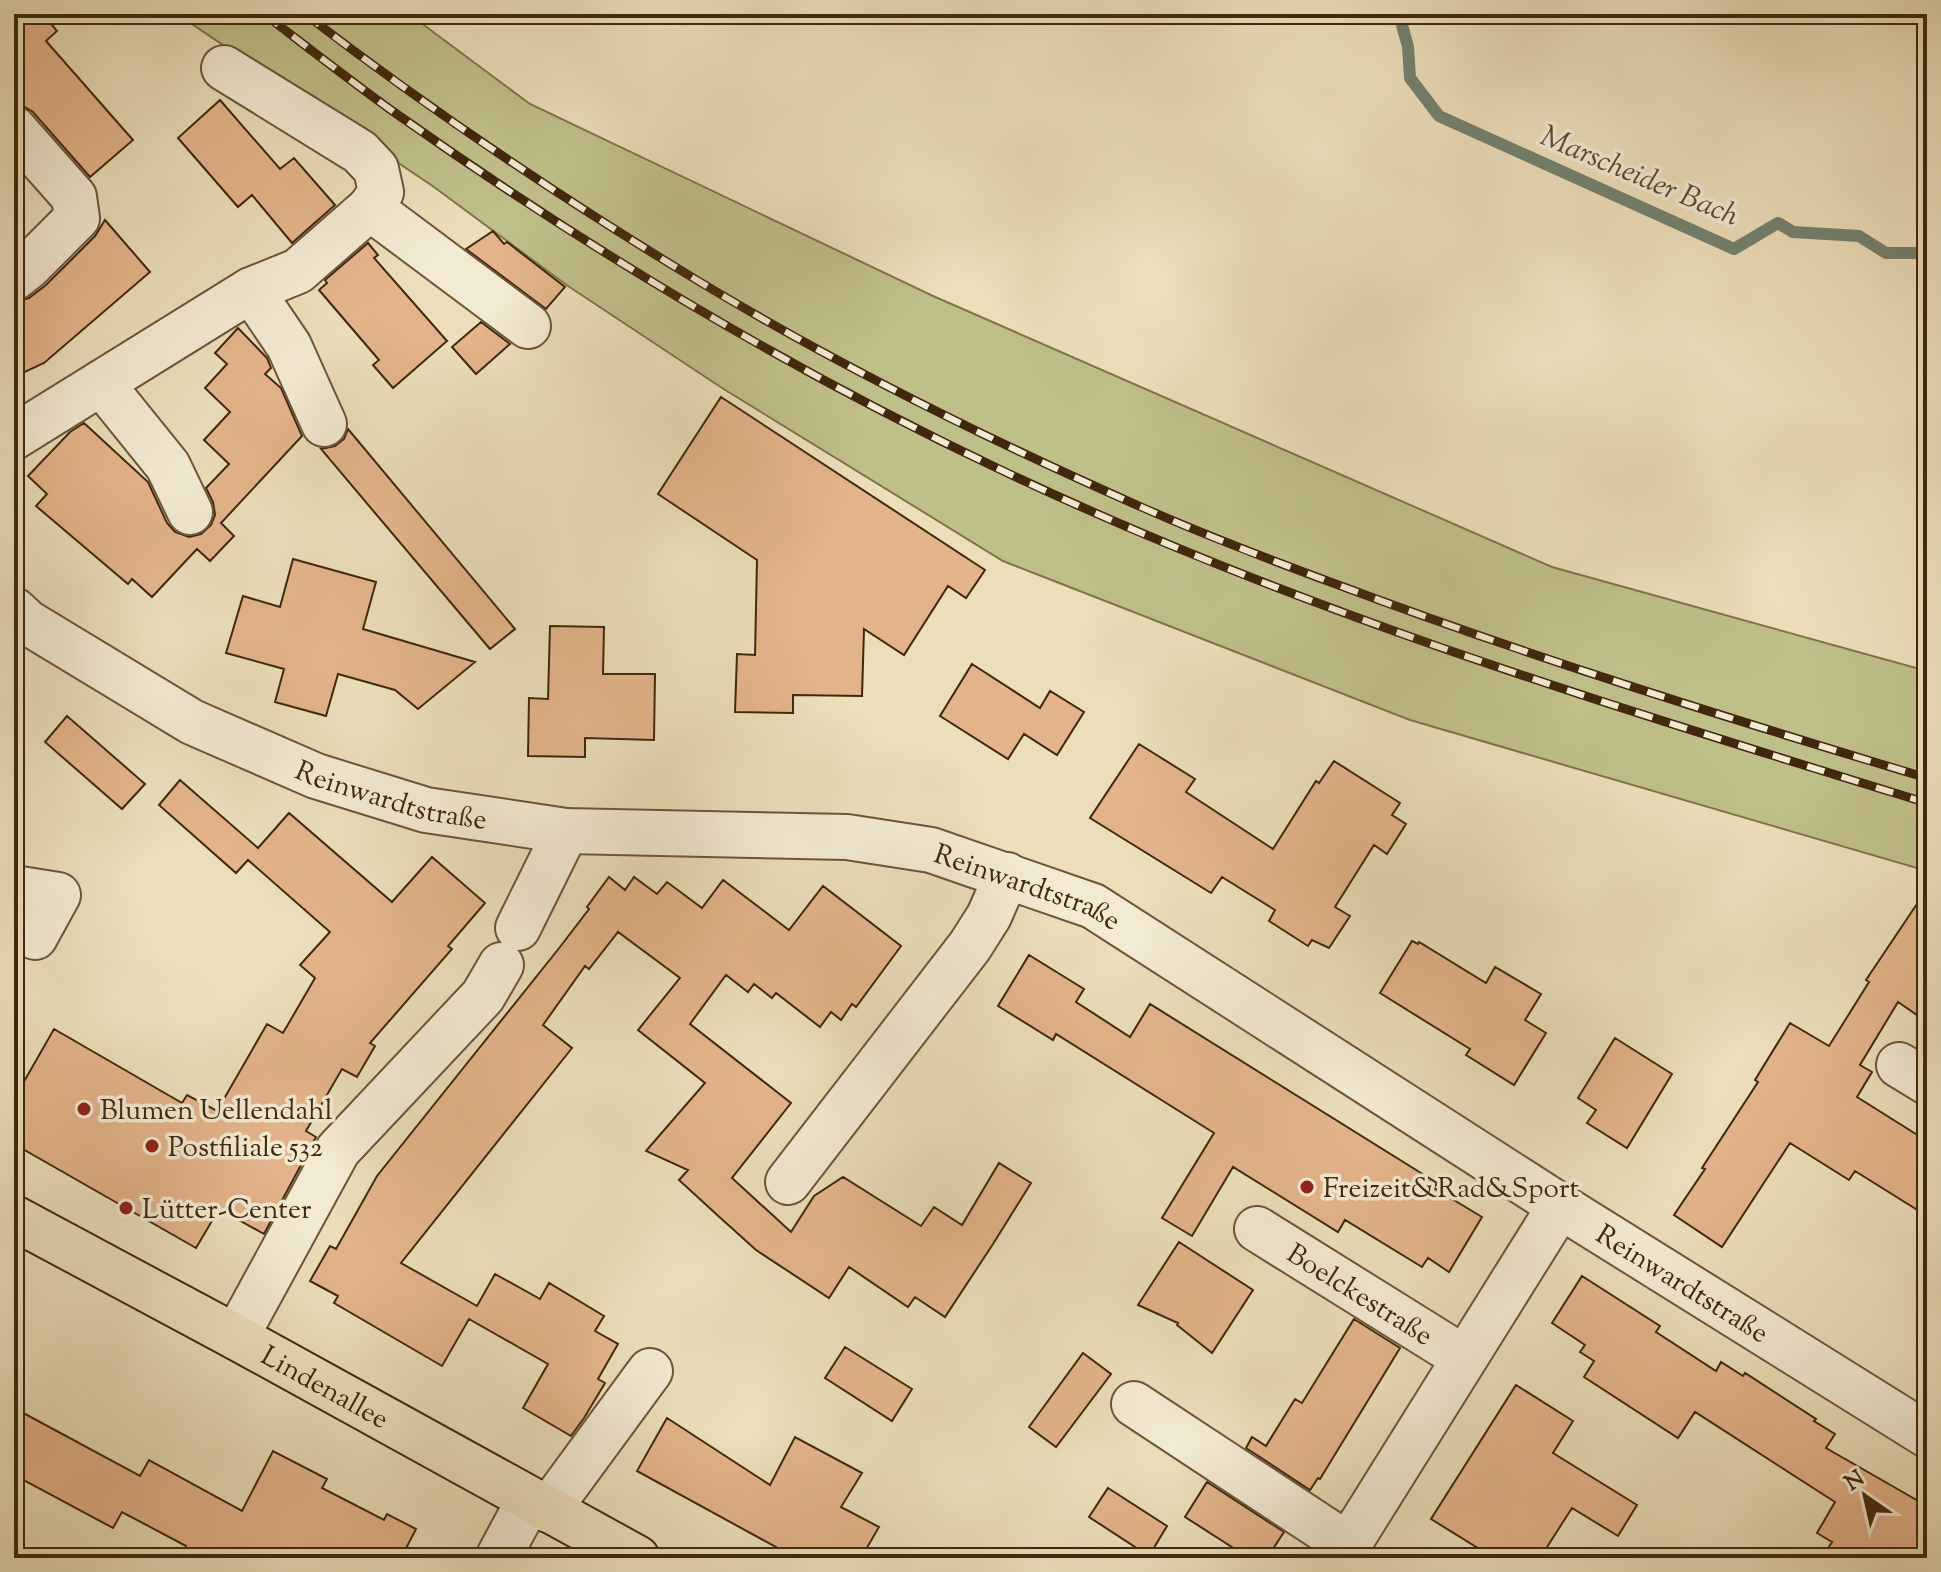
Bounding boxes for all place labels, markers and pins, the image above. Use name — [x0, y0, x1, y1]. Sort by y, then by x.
place label: Blumen Uellendahl — [100, 1092, 333, 1132]
marker: Blumen Uellendahl — [75, 1100, 93, 1118]
place label: Postfiliale 532 — [168, 1129, 323, 1169]
marker: Postfiliale 532 — [143, 1137, 161, 1155]
place label: Freizeit&Rad&Sport — [1323, 1170, 1579, 1210]
marker: Freizeit&Rad&Sport — [1298, 1178, 1316, 1196]
place label: Lütter-Center — [142, 1191, 312, 1231]
marker: Lütter-Center — [117, 1199, 135, 1217]

